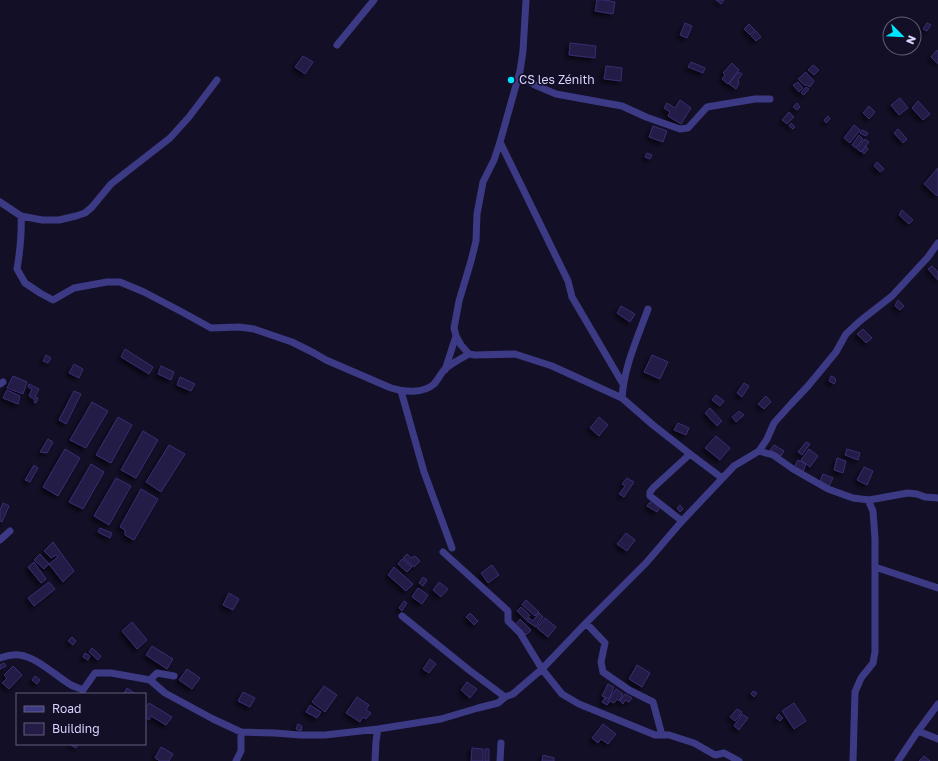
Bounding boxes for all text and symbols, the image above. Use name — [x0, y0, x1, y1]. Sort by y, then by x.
north arrow — [882, 16, 922, 56]
text: N — [904, 34, 919, 47]
place label: CS les Zénith — [519, 72, 595, 87]
marker: CS les Zénith — [506, 75, 516, 85]
legend — [16, 693, 146, 745]
text: Road — [52, 701, 81, 716]
text: Building — [52, 721, 100, 736]

